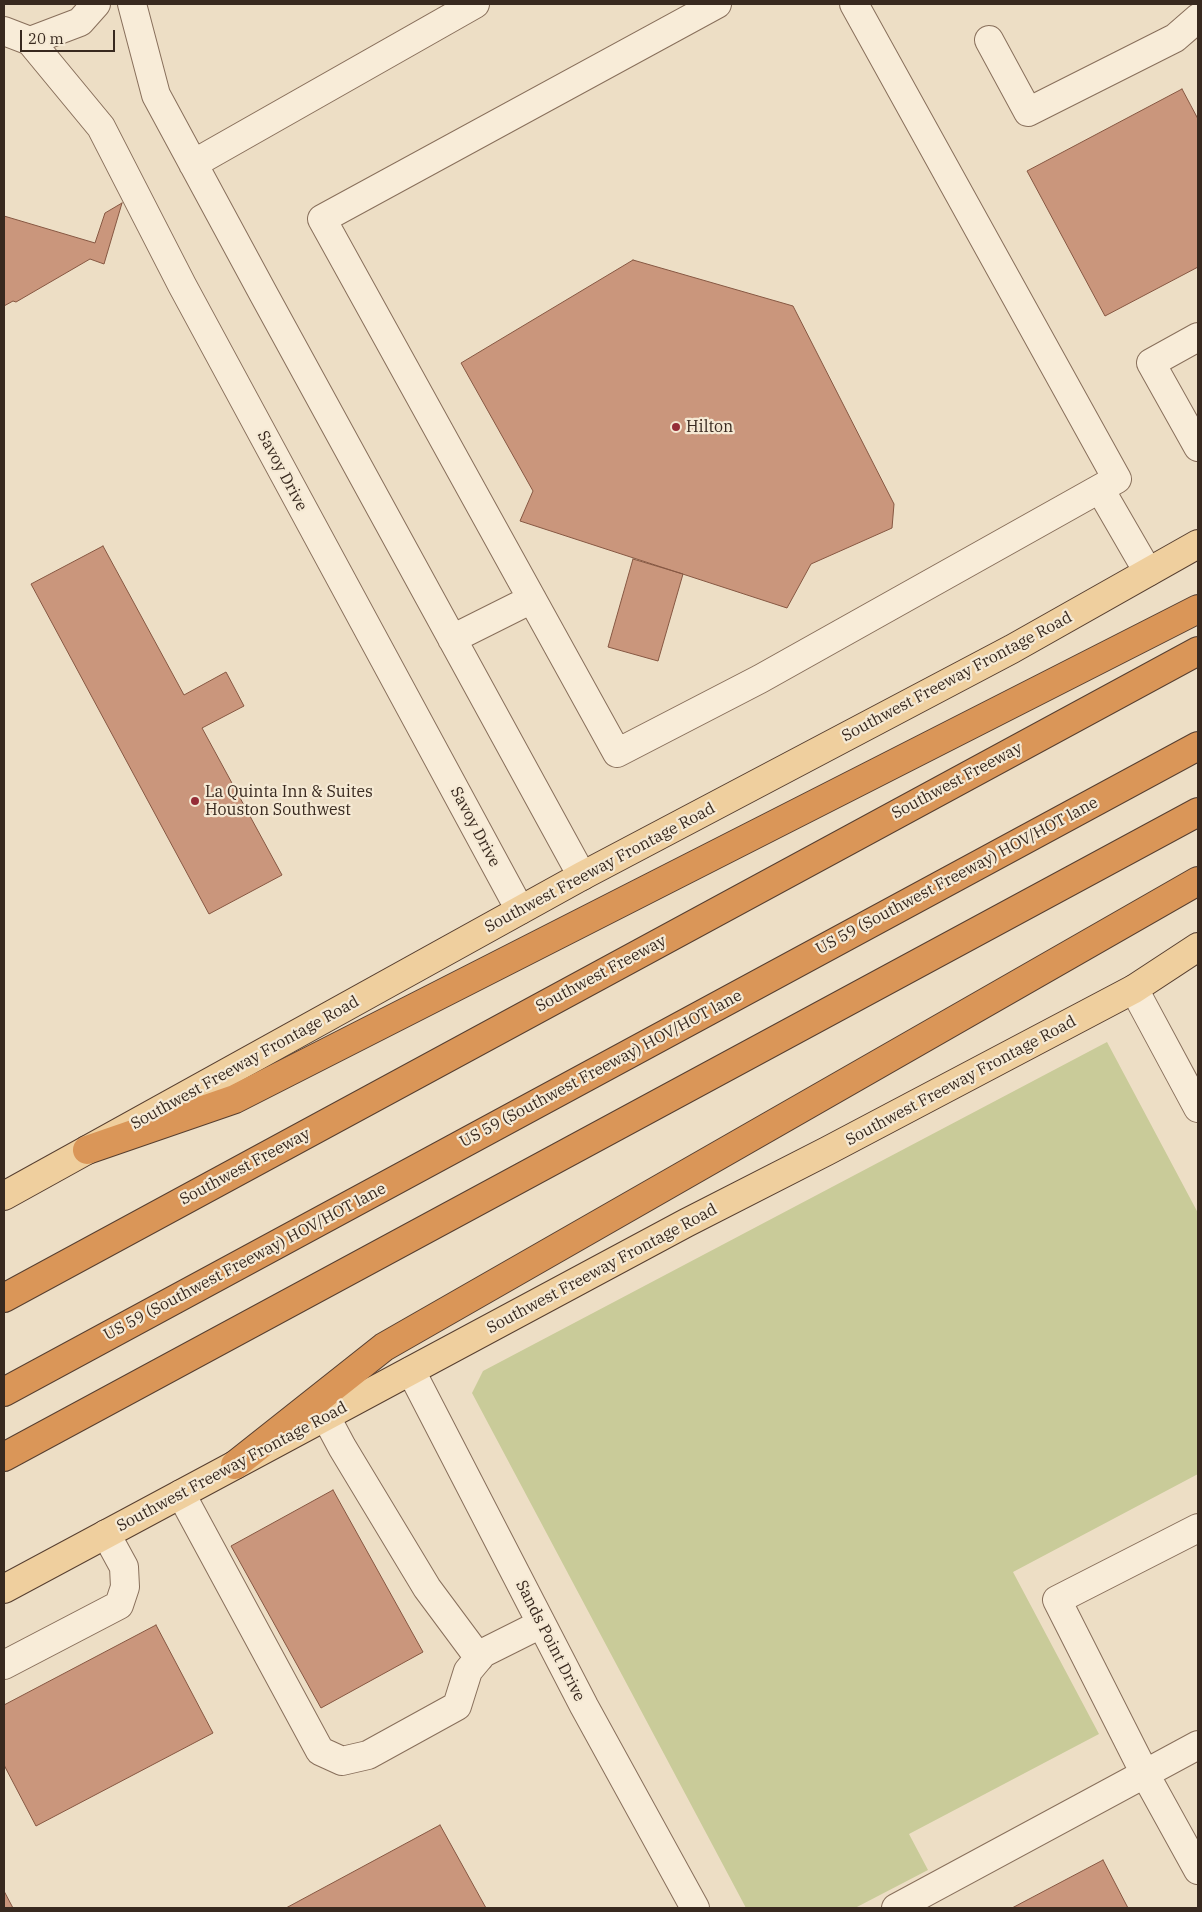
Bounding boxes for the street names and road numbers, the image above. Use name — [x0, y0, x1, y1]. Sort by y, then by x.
street label: Savoy Drive — [253, 428, 311, 514]
street label: Southwest Freeway Frontage Road — [839, 608, 1075, 746]
street label: Southwest Freeway — [888, 738, 1026, 824]
street label: Savoy Drive — [446, 784, 504, 870]
street label: US 59 (Southwest Freeway) HOV/HOT lane — [813, 793, 1101, 959]
street label: Southwest Freeway Frontage Road — [482, 799, 718, 937]
street label: Southwest Freeway — [532, 931, 670, 1017]
street label: US 59 (Southwest Freeway) HOV/HOT lane — [457, 986, 745, 1152]
street label: Southwest Freeway Frontage Road — [127, 992, 363, 1134]
street label: Southwest Freeway Frontage Road — [843, 1012, 1079, 1150]
street label: Southwest Freeway — [176, 1124, 314, 1210]
street label: US 59 (Southwest Freeway) HOV/HOT lane — [101, 1179, 389, 1345]
street label: Southwest Freeway Frontage Road — [484, 1200, 720, 1338]
street label: Southwest Freeway Frontage Road — [114, 1398, 350, 1536]
street label: Sands Point Drive — [511, 1577, 589, 1705]

